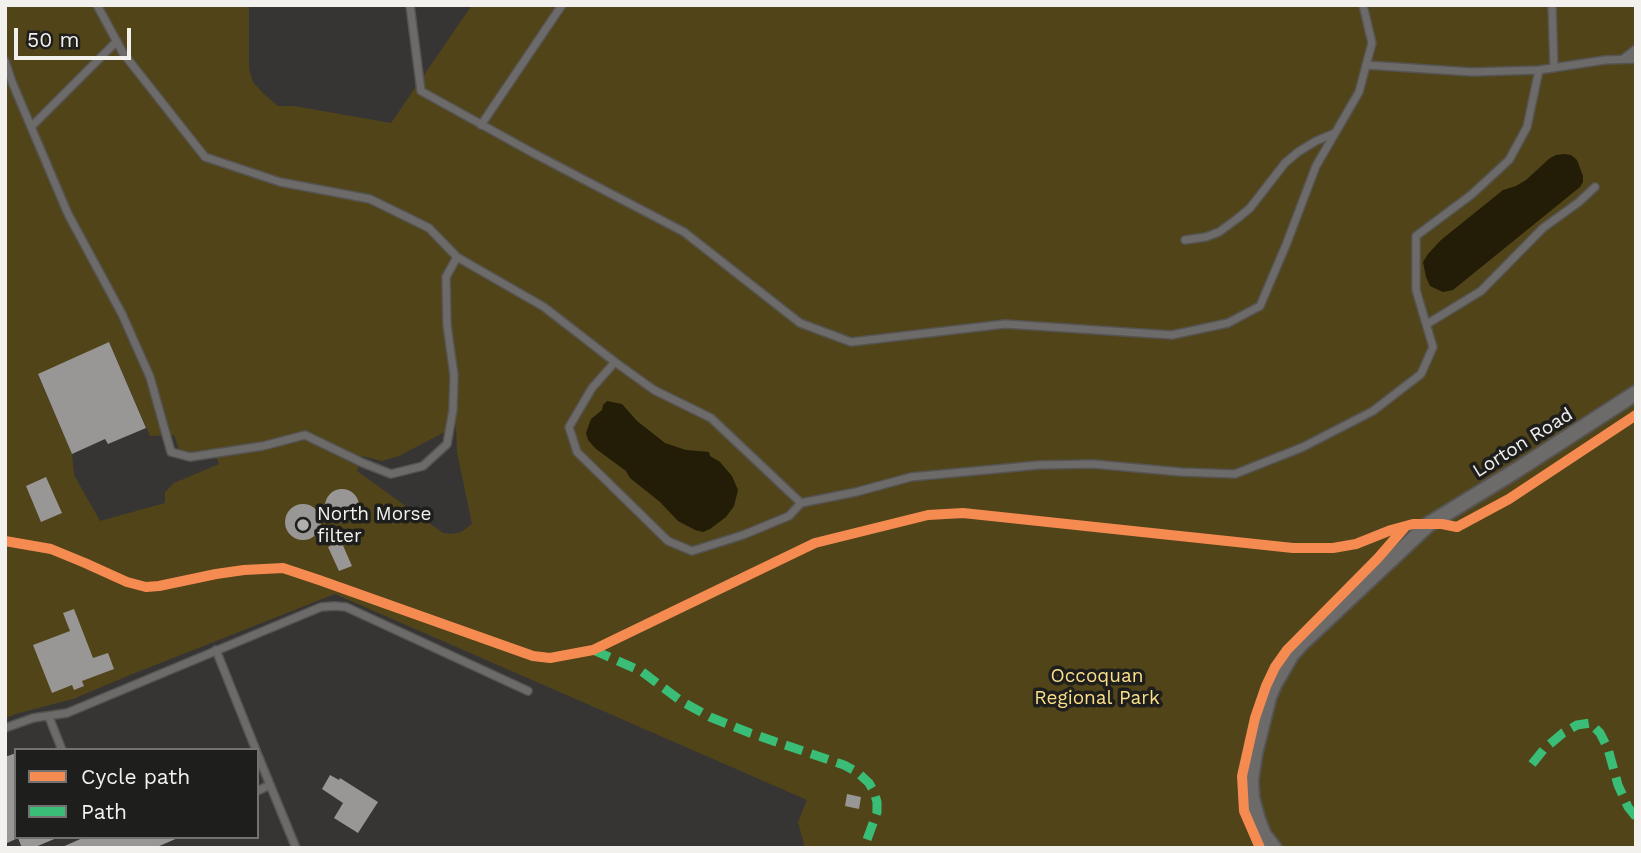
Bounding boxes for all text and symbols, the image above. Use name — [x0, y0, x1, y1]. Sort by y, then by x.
scale bar — [18, 14, 135, 58]
text: 50 m — [27, 27, 79, 52]
street label: Lorton Road — [1469, 403, 1577, 483]
place label: North Morse filter — [317, 503, 431, 547]
marker: North Morse filter — [295, 517, 311, 533]
park label: Occoquan Regional Park — [1034, 665, 1160, 709]
legend — [14, 748, 259, 839]
text: Cycle path — [81, 764, 190, 789]
text: Path — [81, 799, 127, 824]

